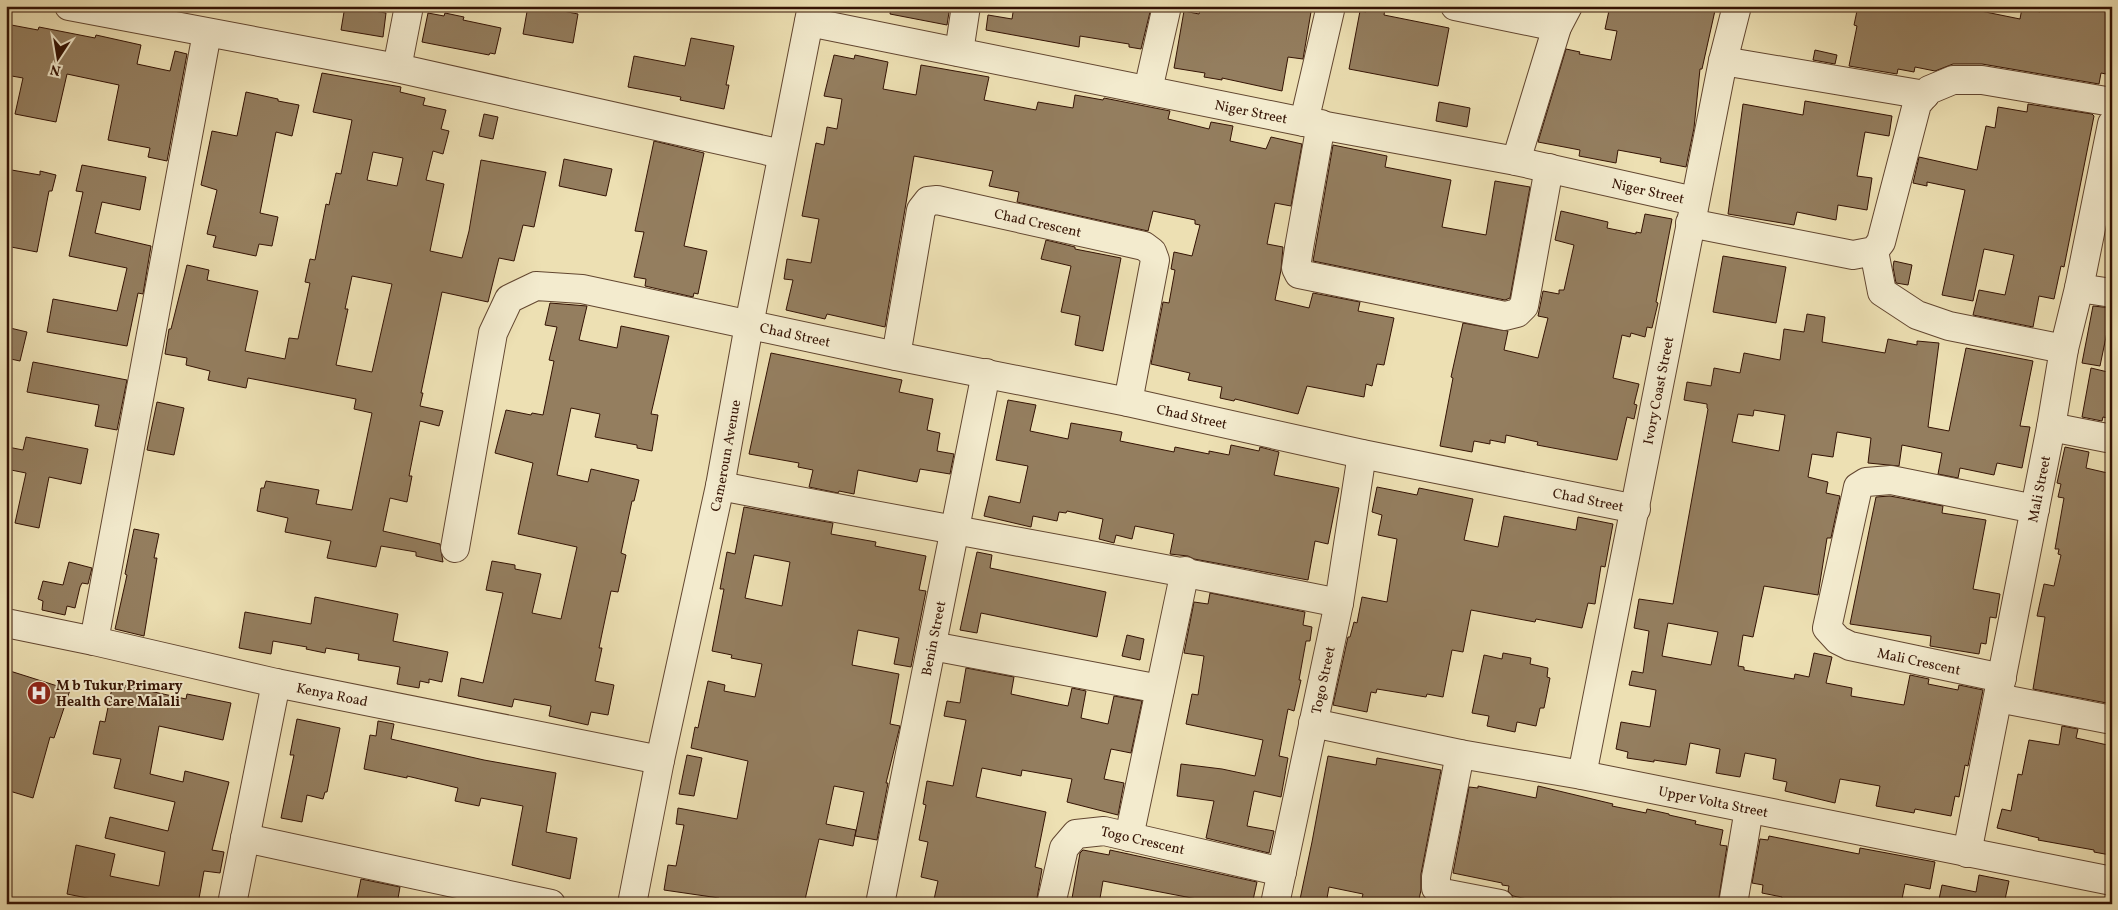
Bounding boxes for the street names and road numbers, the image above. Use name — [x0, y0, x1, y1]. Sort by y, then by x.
street label: Niger Street — [1213, 96, 1289, 129]
street label: Niger Street — [1610, 175, 1686, 210]
street label: Chad Crescent — [992, 205, 1083, 243]
street label: Chad Street — [758, 319, 832, 353]
street label: Ivory Coast Street — [1639, 335, 1679, 446]
street label: Cameroun Avenue — [707, 398, 746, 514]
street label: Chad Street — [1154, 401, 1229, 435]
street label: Mali Street — [2024, 454, 2056, 524]
street label: Chad Street — [1551, 484, 1625, 517]
street label: Benin Street — [918, 599, 951, 678]
street label: Mali Crescent — [1875, 644, 1962, 681]
street label: Togo Street — [1308, 645, 1341, 716]
street label: Kenya Road — [295, 679, 369, 712]
street label: Upper Volta Street — [1656, 782, 1770, 823]
street label: Togo Crescent — [1099, 823, 1187, 860]

